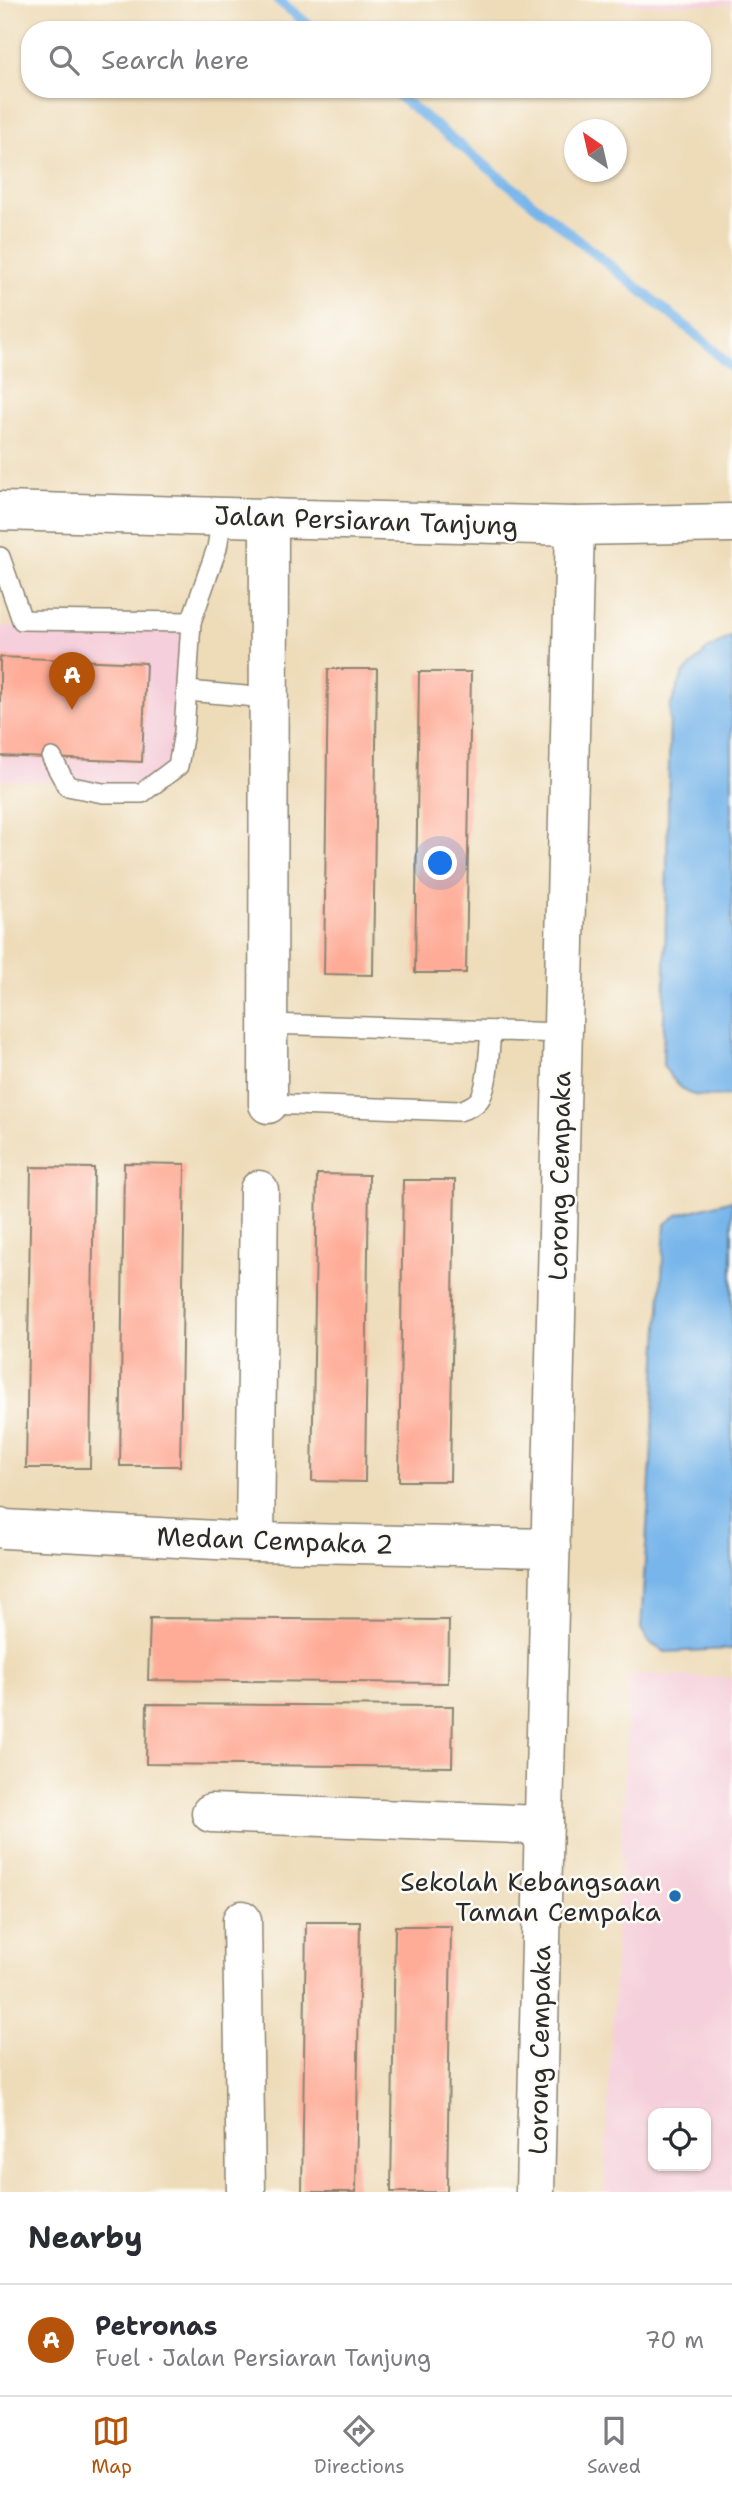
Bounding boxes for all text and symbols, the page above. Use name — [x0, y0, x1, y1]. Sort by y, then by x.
search box — [21, 21, 711, 98]
icon: search — [45, 41, 83, 79]
text: Search here — [101, 42, 250, 77]
north arrow — [564, 119, 627, 182]
street label: Jalan Persiaran Tanjung — [213, 497, 519, 543]
pin: A — [49, 652, 95, 710]
your location — [423, 846, 457, 880]
street label: Lorong Cempaka — [540, 1071, 578, 1281]
street label: Medan Cempaka 2 — [156, 1518, 394, 1562]
place label: Sekolah Kebangsaan Taman Cempaka — [400, 1864, 661, 1929]
marker: Sekolah Kebangsaan Taman Cempaka — [667, 1888, 683, 1904]
street label: Lorong Cempaka — [520, 1945, 558, 2155]
map controls — [648, 2108, 711, 2171]
button: locate — [648, 2108, 711, 2171]
text: Nearby — [28, 2217, 143, 2258]
text: Petronas — [95, 2308, 217, 2343]
text: A — [42, 2325, 60, 2355]
text: 70 m — [645, 2325, 704, 2355]
text: Fuel · Jalan Persiaran Tanjung — [95, 2343, 431, 2373]
tab: Map — [91, 2412, 132, 2479]
tab: Directions — [314, 2412, 405, 2479]
tab: Saved — [587, 2412, 641, 2479]

